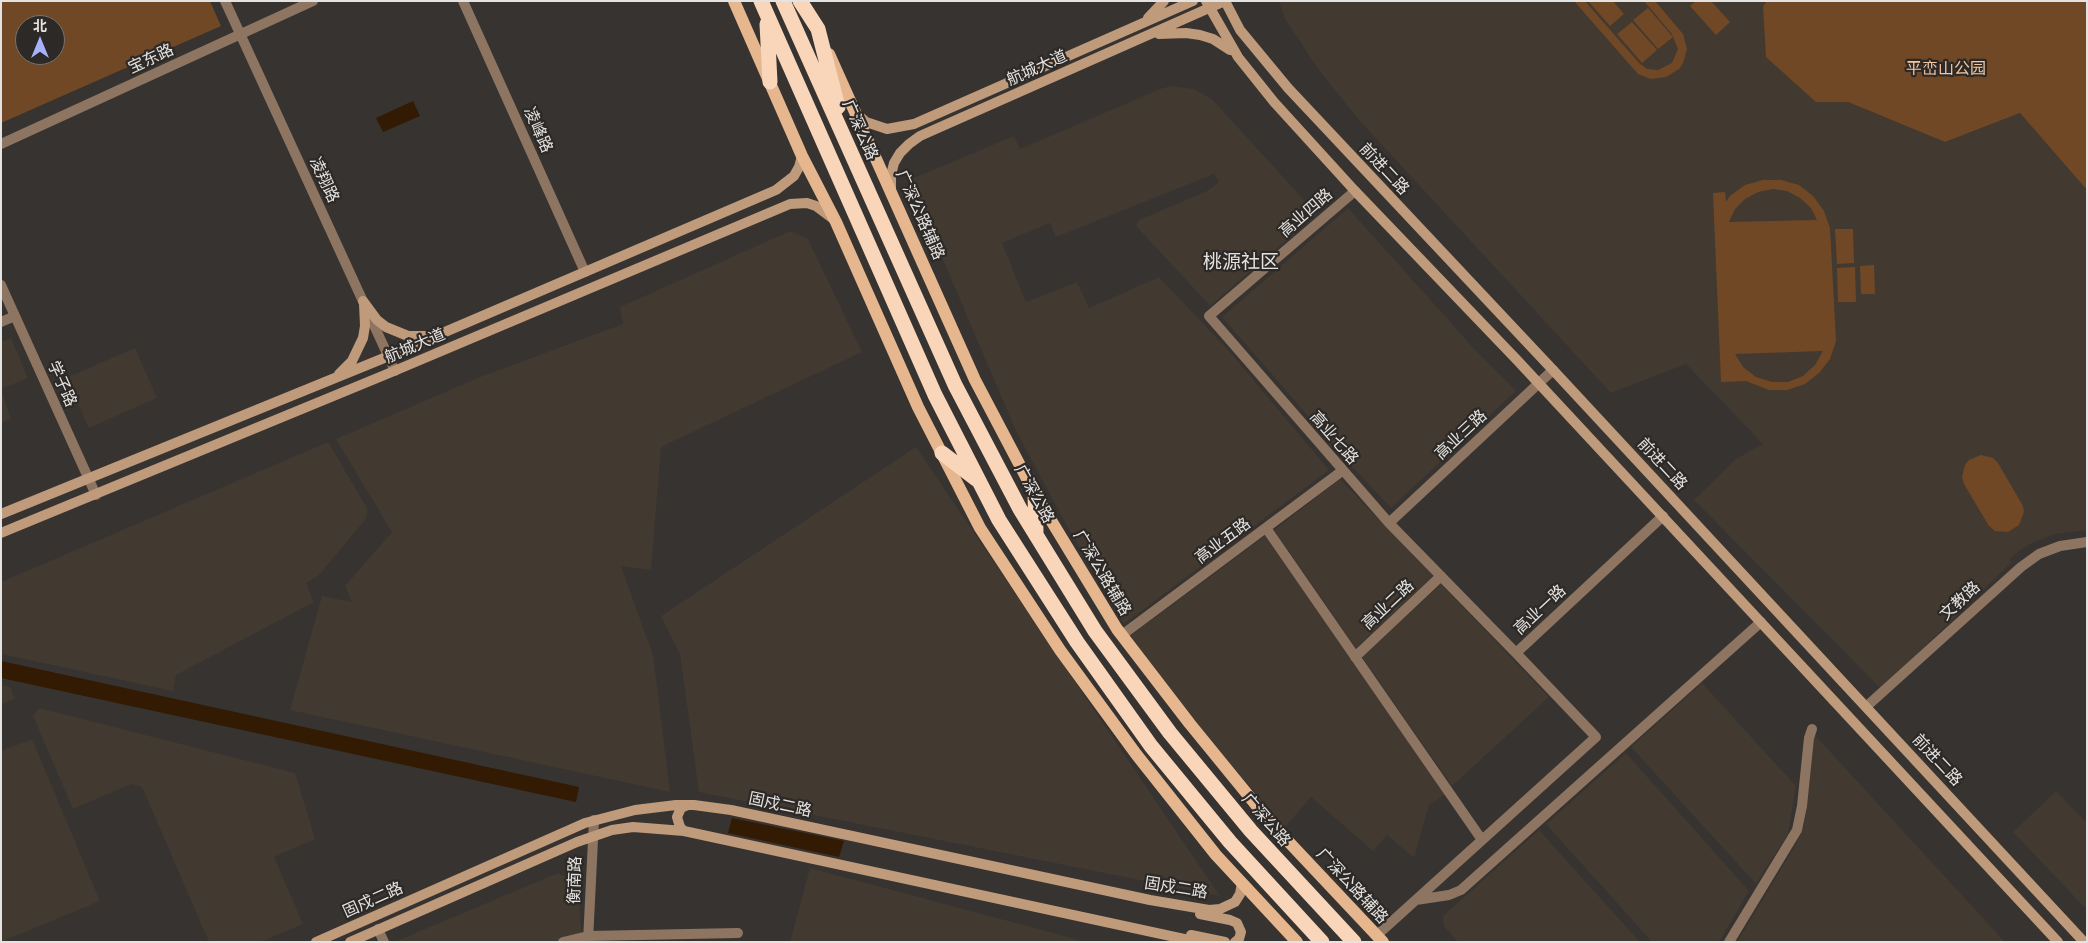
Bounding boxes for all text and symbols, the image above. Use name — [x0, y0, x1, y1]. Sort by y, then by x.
north arrow — [15, 15, 65, 65]
text: 北 — [33, 17, 47, 34]
street label: 宝东路 — [125, 40, 177, 78]
street label: 航城大道 — [1004, 46, 1070, 90]
park label: 平峦山公园 — [1906, 59, 1986, 79]
street label: 广深公路 — [838, 97, 882, 163]
street label: 凌峰路 — [519, 104, 557, 156]
street label: 前进二路 — [1355, 139, 1413, 199]
street label: 凌翔路 — [305, 154, 343, 206]
street label: 广深公路辅路 — [892, 167, 948, 263]
street label: 高业四路 — [1276, 185, 1336, 241]
district label: 桃源社区 — [1203, 251, 1279, 273]
street label: 航城大道 — [382, 325, 448, 367]
street label: 学子路 — [43, 358, 81, 410]
street label: 高业三路 — [1431, 406, 1491, 464]
street label: 高业七路 — [1306, 408, 1362, 468]
street label: 前进二路 — [1633, 434, 1691, 494]
street label: 广深公路 — [1010, 461, 1058, 527]
street label: 高业五路 — [1192, 514, 1254, 568]
street label: 广深公路辅路 — [1069, 527, 1135, 619]
street label: 高业二路 — [1358, 576, 1418, 634]
street label: 文教路 — [1936, 578, 1984, 624]
street label: 高业一路 — [1510, 581, 1570, 639]
street label: 前进二路 — [1908, 730, 1966, 790]
street label: 固戍二路 — [747, 789, 813, 821]
street label: 广深公路 — [1238, 790, 1294, 850]
street label: 广深公路辅路 — [1312, 844, 1392, 928]
street label: 衡南路 — [565, 856, 585, 904]
street label: 固戍二路 — [1143, 874, 1209, 902]
street label: 固戍二路 — [340, 878, 406, 922]

